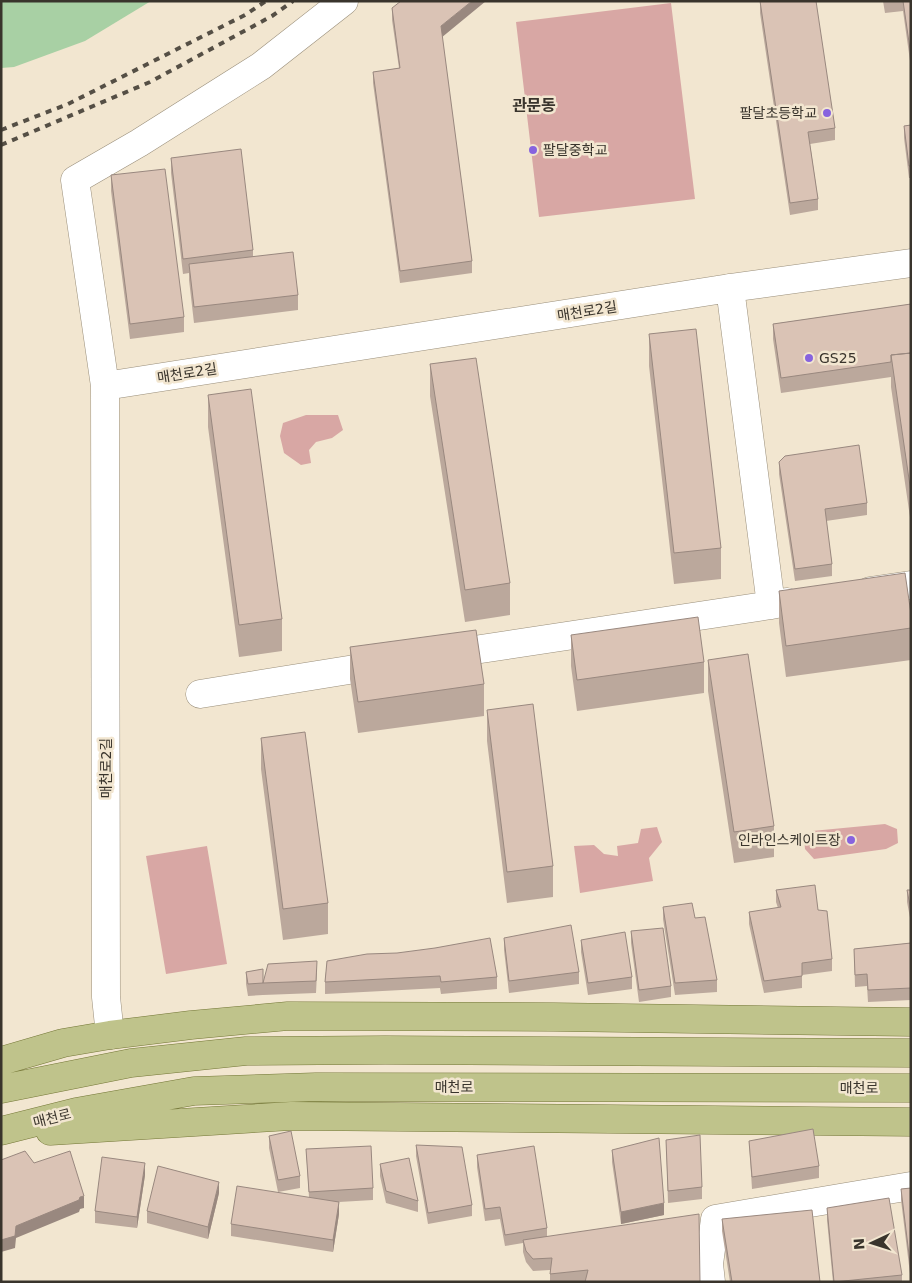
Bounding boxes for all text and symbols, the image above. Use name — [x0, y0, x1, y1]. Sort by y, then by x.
district label: 관문동 — [512, 96, 556, 115]
place label: 팔달초등학교 — [740, 105, 817, 121]
marker: 팔달초등학교 — [821, 107, 833, 119]
place label: 팔달중학교 — [543, 142, 608, 158]
marker: 팔달중학교 — [527, 144, 539, 156]
street label: 매천로2길 — [556, 298, 618, 324]
place label: GS25 — [819, 350, 857, 366]
marker: GS25 — [803, 352, 815, 364]
street label: 매천로2길 — [156, 360, 218, 386]
street label: 매천로2길 — [98, 738, 114, 798]
place label: 인라인스케이트장 — [738, 832, 841, 848]
marker: 인라인스케이트장 — [845, 834, 857, 846]
street label: 매천로 — [435, 1079, 473, 1095]
street label: 매천로 — [840, 1080, 878, 1096]
street label: 매천로 — [31, 1106, 73, 1130]
north arrow — [847, 1218, 897, 1268]
text: N — [851, 1238, 867, 1250]

